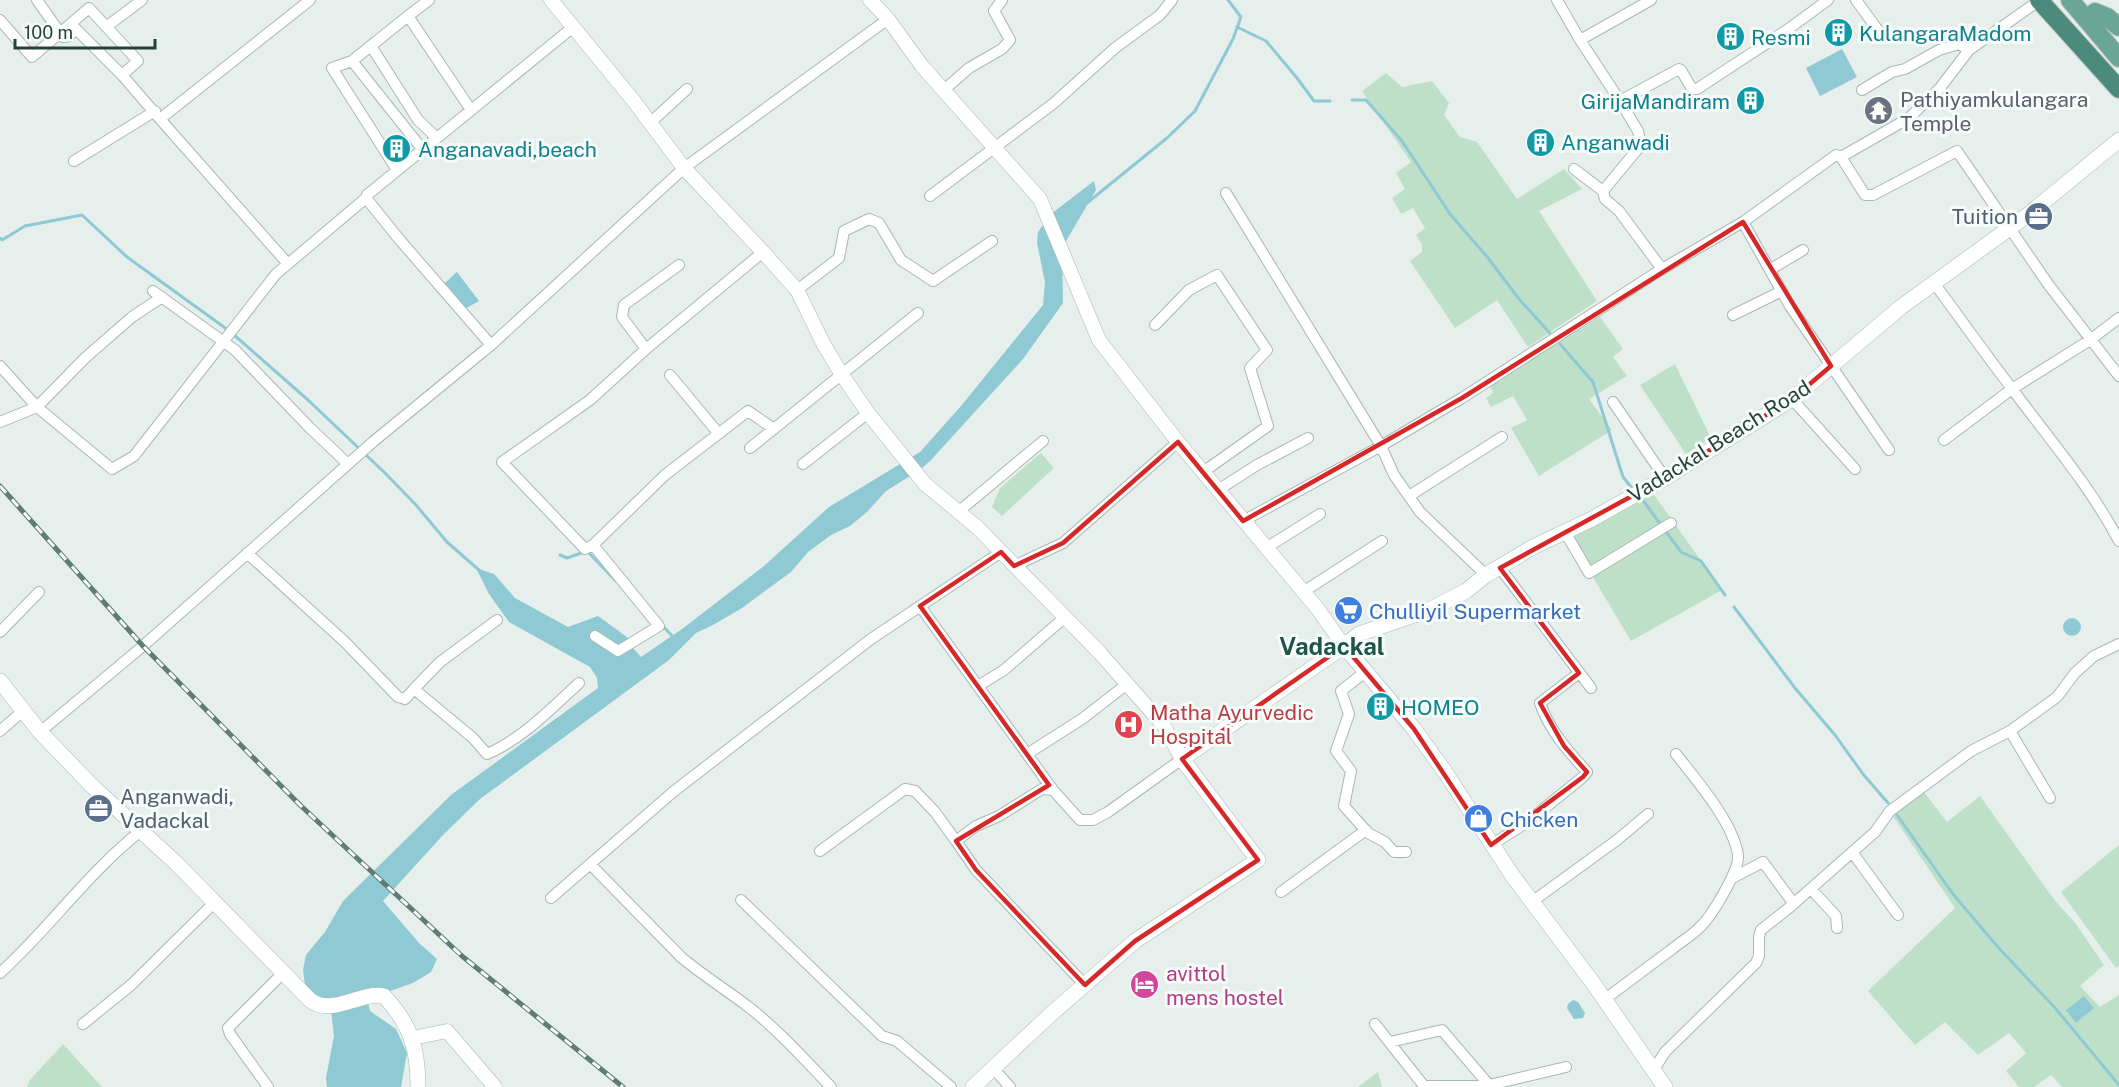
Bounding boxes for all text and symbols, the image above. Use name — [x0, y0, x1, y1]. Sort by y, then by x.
scale bar — [15, 12, 154, 50]
building icon: KulangaraMadom — [1822, 17, 1854, 49]
building icon: Resmi — [1714, 21, 1746, 53]
place label: KulangaraMadom — [1859, 21, 2032, 46]
text: 100 m — [24, 22, 73, 43]
place label: Resmi — [1751, 25, 1811, 50]
building icon: GirijaMandiram — [1735, 85, 1767, 117]
place label: Pathiyamkulangara Temple — [1900, 87, 2088, 136]
place label: GirijaMandiram — [1581, 89, 1730, 114]
temple icon: Pathiyamkulangara Temple — [1863, 95, 1895, 127]
building icon: Anganwadi — [1524, 126, 1556, 158]
place label: Anganwadi — [1561, 130, 1670, 155]
building icon: Anganavadi,beach — [381, 133, 413, 165]
place label: Anganavadi,beach — [418, 137, 597, 162]
office icon: Tuition — [2023, 200, 2055, 232]
place label: Tuition — [1952, 204, 2018, 229]
street label: Vadackal Beach Road — [1623, 375, 1815, 507]
supermarket icon: Chulliyil Supermarket — [1332, 595, 1364, 627]
place label: Chulliyil Supermarket — [1369, 599, 1581, 624]
district label: Vadackal — [1279, 632, 1385, 660]
building icon: HOMEO — [1364, 691, 1396, 723]
place label: HOMEO — [1401, 695, 1480, 720]
place label: Matha Ayurvedic Hospital — [1150, 700, 1314, 749]
hospital icon: Matha Ayurvedic Hospital — [1113, 708, 1145, 740]
place label: Anganwadi, Vadackal — [120, 784, 234, 833]
office icon: Anganwadi, Vadackal — [83, 792, 115, 824]
shop icon: Chicken — [1463, 803, 1495, 835]
place label: Chicken — [1500, 807, 1578, 832]
place label: avittol mens hostel — [1166, 961, 1284, 1010]
hotel icon: avittol mens hostel — [1129, 969, 1161, 1001]

